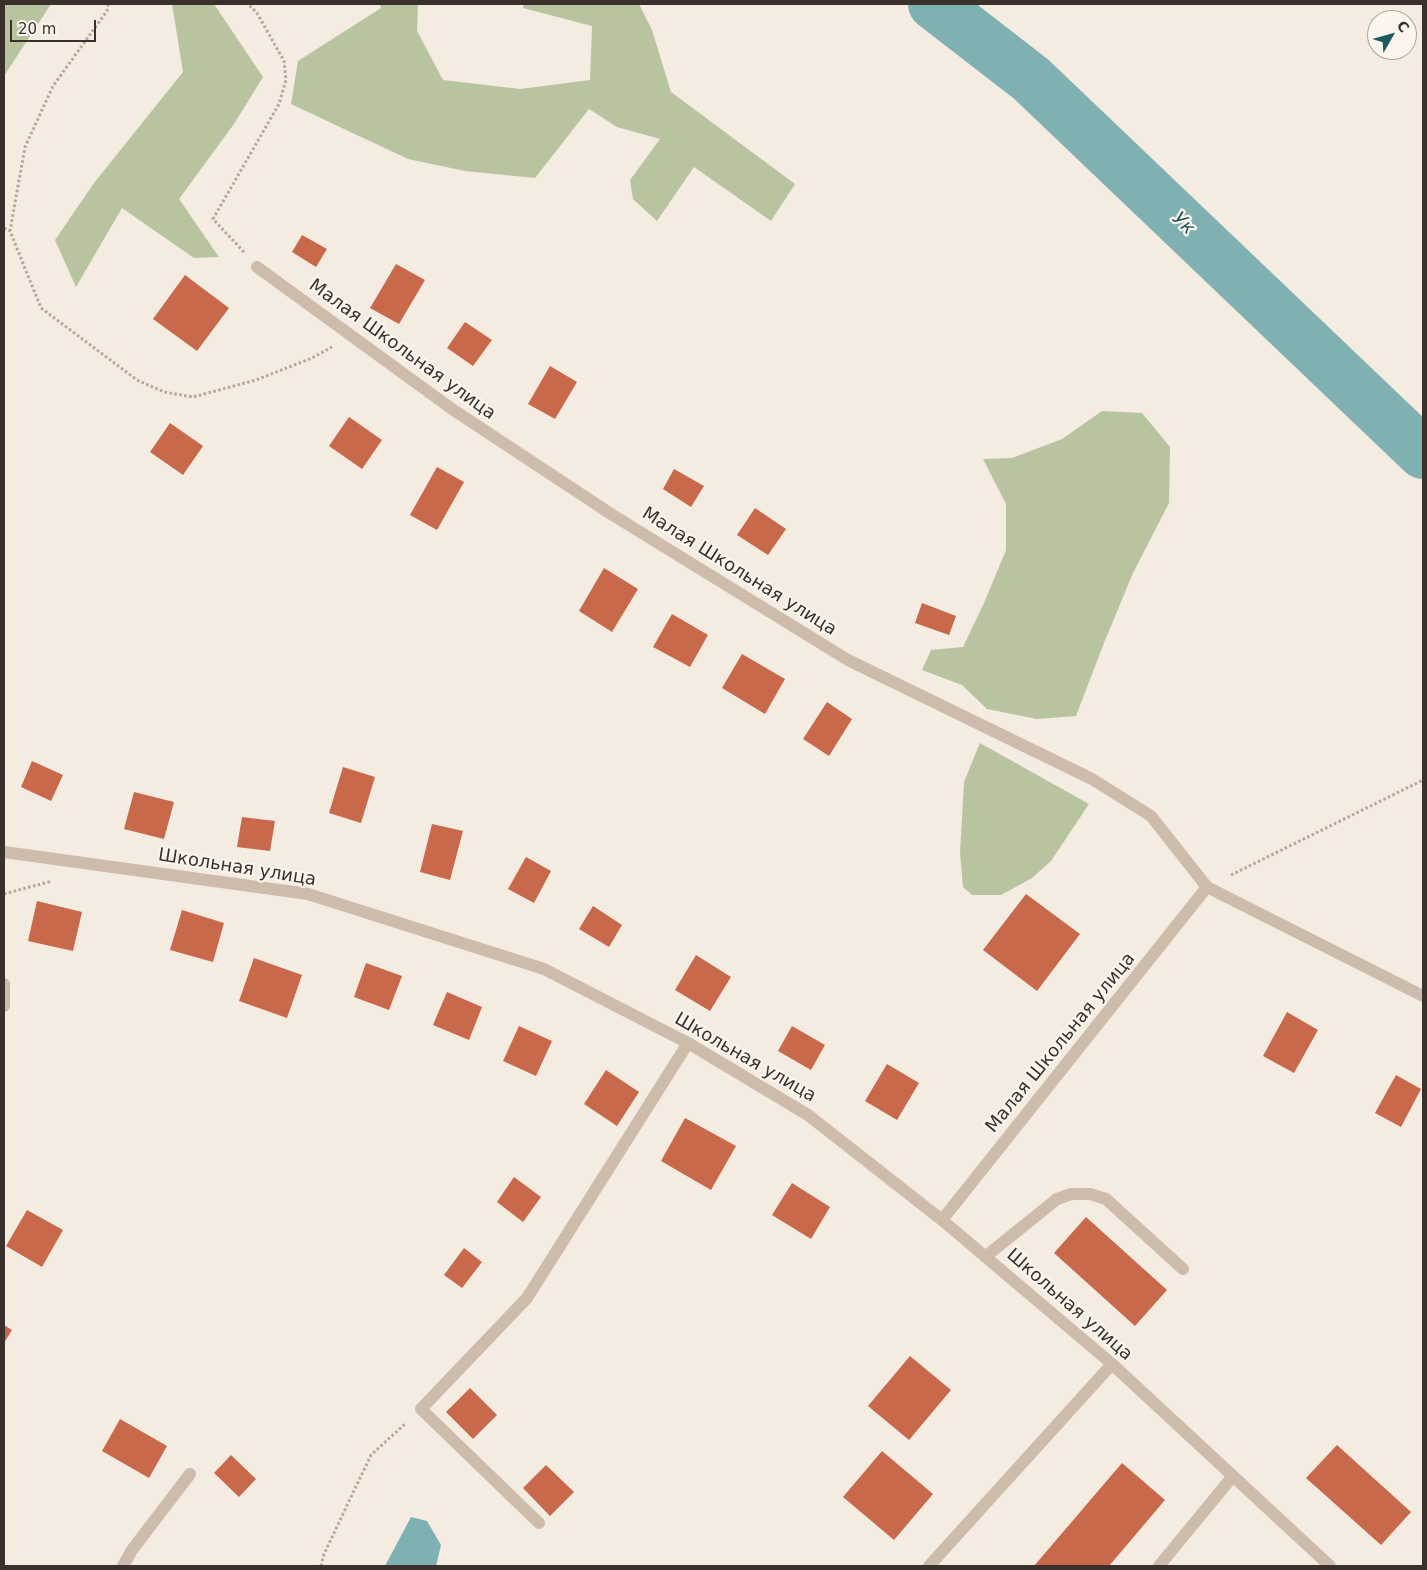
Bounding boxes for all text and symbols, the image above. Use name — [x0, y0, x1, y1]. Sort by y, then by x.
scale bar — [12, 10, 99, 42]
north arrow — [1367, 10, 1417, 60]
text: С — [1394, 17, 1413, 35]
text: 20 m — [18, 20, 56, 38]
water label: Ук — [1167, 208, 1199, 240]
street label: Малая Школьная улица — [304, 275, 500, 425]
street label: Малая Школьная улица — [638, 503, 840, 641]
street label: Школьная улица — [156, 845, 318, 891]
street label: Малая Школьная улица — [982, 949, 1140, 1137]
street label: Школьная улица — [670, 1009, 820, 1107]
street label: Школьная улица — [1002, 1244, 1136, 1366]

